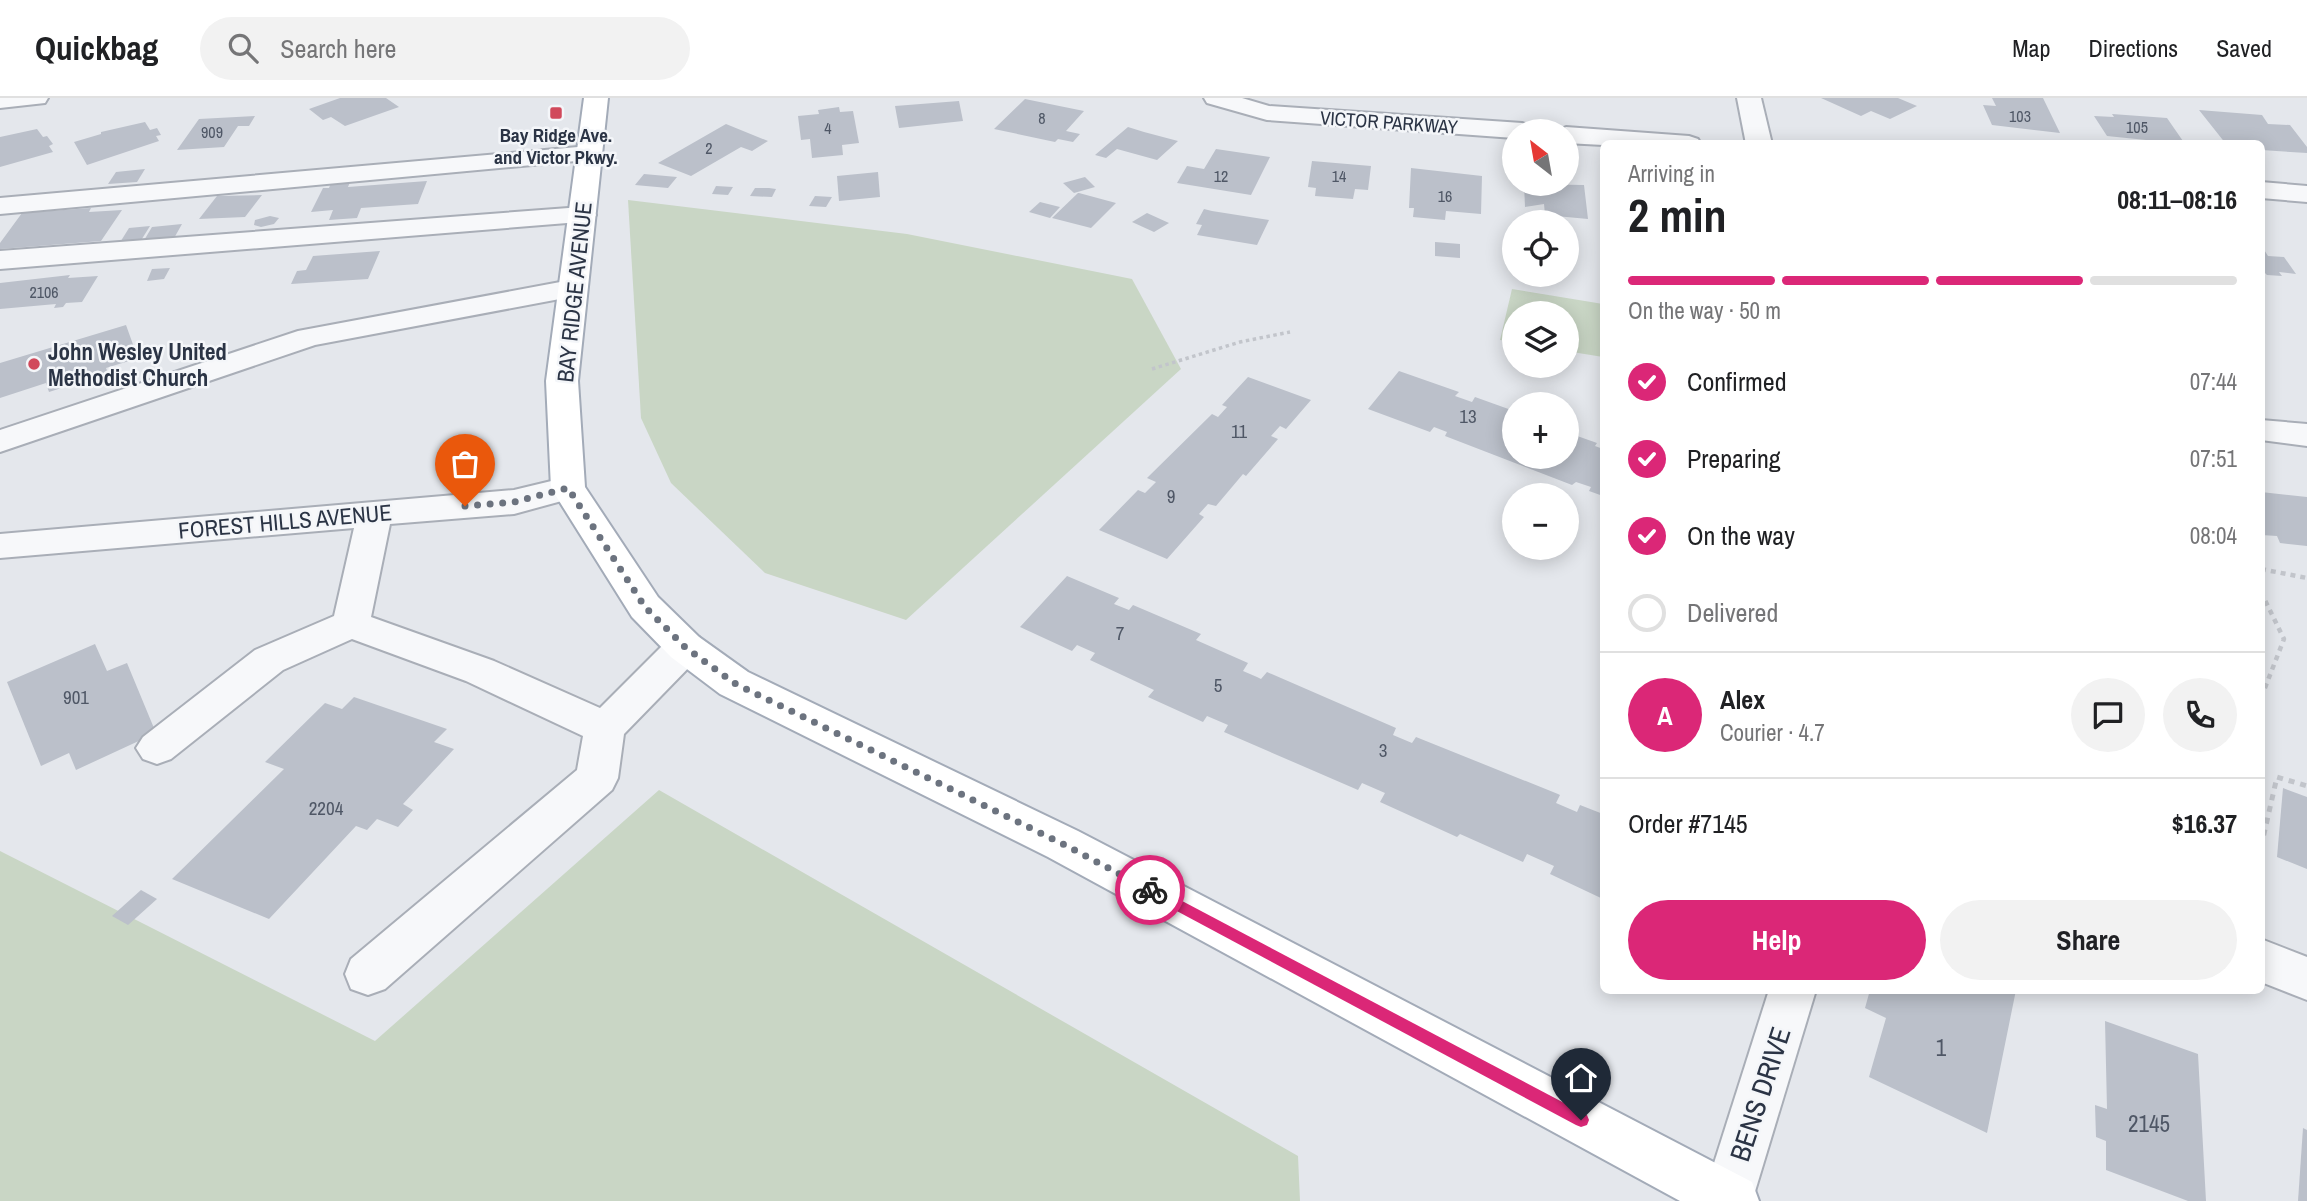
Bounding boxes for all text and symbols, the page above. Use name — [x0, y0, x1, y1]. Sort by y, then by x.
search box — [200, 17, 690, 80]
text: Quickbag — [35, 26, 158, 70]
icon: search — [224, 29, 262, 67]
text: Search here — [280, 31, 396, 66]
text: Map — [2012, 32, 2050, 64]
text: Directions — [2088, 32, 2178, 64]
text: Saved — [2216, 32, 2272, 64]
street label: VICTOR PARKWAY — [1319, 104, 1459, 140]
marker: Bay Ridge Ave. and Victor Pkwy. — [548, 105, 564, 121]
house number: 103 — [2009, 105, 2031, 127]
house number: 8 — [1038, 107, 1046, 129]
house number: 105 — [2126, 116, 2148, 138]
house number: 4 — [824, 117, 832, 139]
north arrow — [1502, 119, 1578, 196]
map controls — [1502, 119, 1579, 560]
house number: 909 — [201, 121, 223, 143]
place label: Bay Ridge Ave. and Victor Pkwy. — [494, 122, 618, 170]
house number: 2 — [705, 137, 713, 159]
text: Arriving in — [1628, 158, 1715, 189]
house number: 12 — [1214, 165, 1228, 187]
house number: 14 — [1332, 165, 1346, 187]
text: 08:11–08:16 — [2117, 182, 2237, 217]
text: 2 min — [1628, 184, 1727, 246]
house number: 16 — [1438, 185, 1452, 207]
street label: BAY RIDGE AVENUE — [549, 200, 599, 384]
button: locate — [1502, 210, 1579, 287]
house number: 2106 — [29, 281, 59, 303]
text: On the way · 50 m — [1628, 295, 1781, 326]
button: layers — [1502, 301, 1579, 378]
place label: John Wesley United Methodist Church — [48, 336, 227, 393]
marker: John Wesley United Methodist Church — [26, 356, 42, 372]
icon: check — [1628, 363, 1666, 401]
text: Confirmed — [1687, 364, 1787, 399]
text: 07:44 — [2190, 366, 2237, 397]
button: + — [1502, 392, 1579, 469]
house number: 13 — [1459, 403, 1477, 429]
house number: 11 — [1231, 418, 1247, 444]
pin — [435, 434, 495, 506]
icon: check — [1628, 440, 1666, 478]
text: Preparing — [1687, 441, 1781, 476]
text: 07:51 — [2190, 443, 2237, 474]
icon: bag — [446, 445, 484, 483]
house number: 9 — [1167, 483, 1175, 509]
button: − — [1502, 483, 1579, 560]
street label: FOREST HILLS AVENUE — [177, 496, 393, 546]
icon: check — [1628, 517, 1666, 555]
text: On the way — [1687, 518, 1795, 553]
text: 08:04 — [2190, 520, 2237, 551]
text: Delivered — [1687, 595, 1778, 630]
house number: 7 — [1116, 620, 1125, 646]
house number: 5 — [1214, 672, 1223, 698]
button: chat — [2071, 678, 2145, 752]
button: phone — [2163, 678, 2237, 752]
text: Alex — [1720, 682, 1765, 717]
house number: 901 — [63, 684, 89, 710]
text: A — [1657, 698, 1673, 733]
text: Courier · 4.7 — [1720, 717, 1825, 748]
house number: 3 — [1379, 737, 1387, 763]
house number: 2204 — [309, 795, 344, 821]
text: Order #7145 — [1628, 806, 1748, 841]
text: $16.37 — [2172, 806, 2237, 841]
courier — [1115, 855, 1185, 925]
icon: bike — [1131, 871, 1169, 909]
button: Help — [1628, 900, 1926, 980]
button: Share — [1940, 900, 2237, 980]
street label: BENS DRIVE — [1720, 1022, 1800, 1166]
house number: 1 — [1936, 1032, 1947, 1063]
pin — [1551, 1048, 1611, 1120]
icon: home — [1562, 1059, 1600, 1097]
house number: 2145 — [2128, 1108, 2170, 1139]

